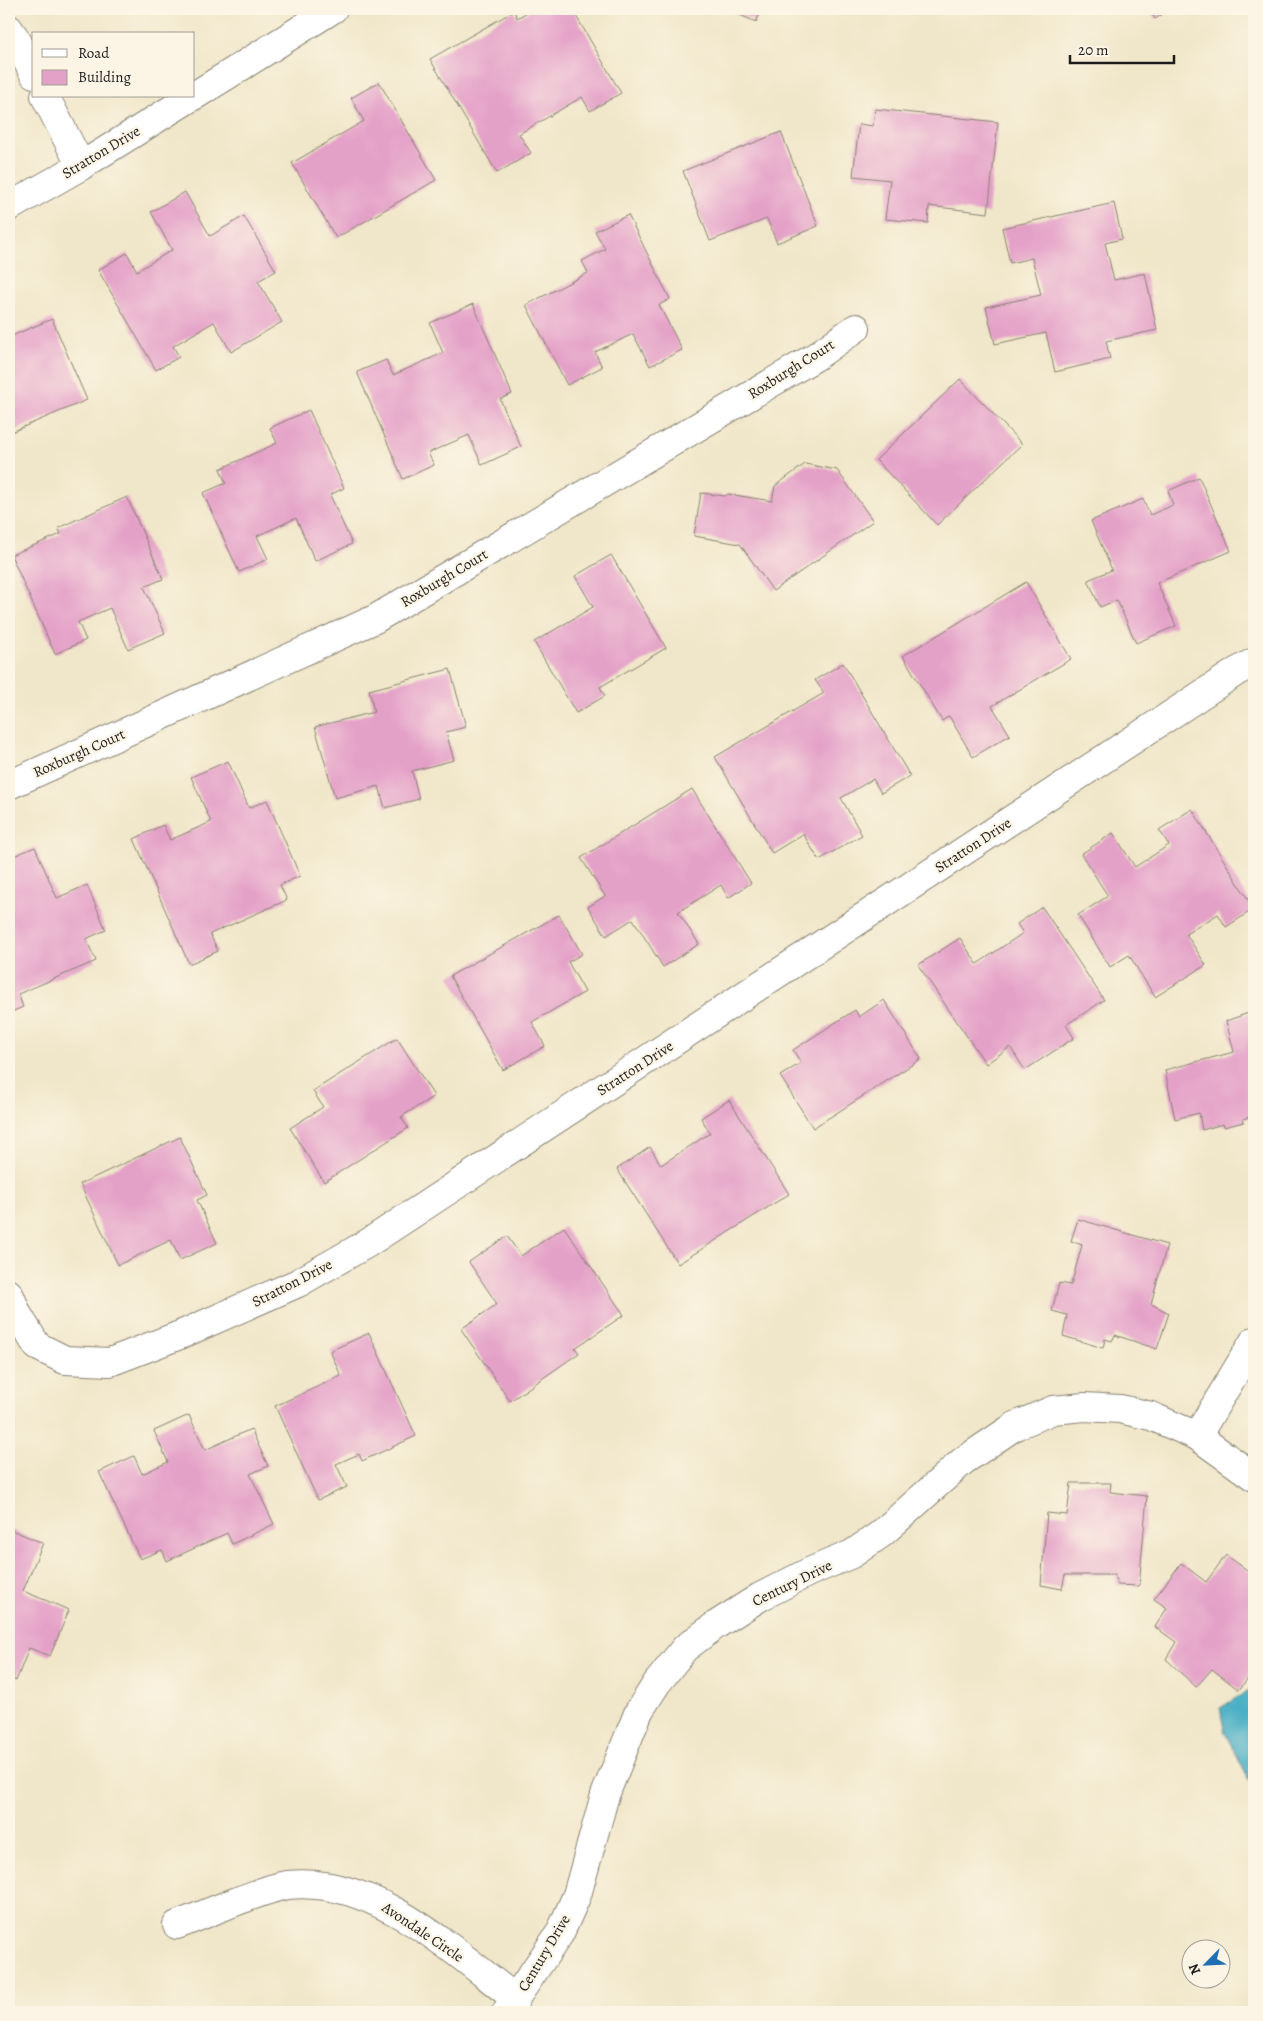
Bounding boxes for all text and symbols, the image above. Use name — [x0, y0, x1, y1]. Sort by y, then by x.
legend — [32, 32, 195, 98]
scale bar — [1070, 32, 1174, 64]
text: 20 m — [1078, 40, 1109, 60]
text: Road — [78, 43, 110, 63]
text: Building — [78, 67, 131, 87]
street label: Stratton Drive — [58, 121, 144, 183]
street label: Roxburgh Court — [744, 334, 838, 404]
street label: Roxburgh Court — [397, 544, 491, 612]
street label: Roxburgh Court — [30, 724, 128, 782]
street label: Stratton Drive — [931, 813, 1015, 877]
street label: Stratton Drive — [593, 1036, 677, 1100]
street label: Stratton Drive — [248, 1254, 336, 1312]
street label: Century Drive — [749, 1555, 835, 1611]
street label: Avondale Circle — [377, 1897, 468, 1967]
street label: Century Drive — [513, 1911, 575, 1995]
north arrow — [1180, 1938, 1230, 1988]
text: N — [1184, 1961, 1205, 1978]

